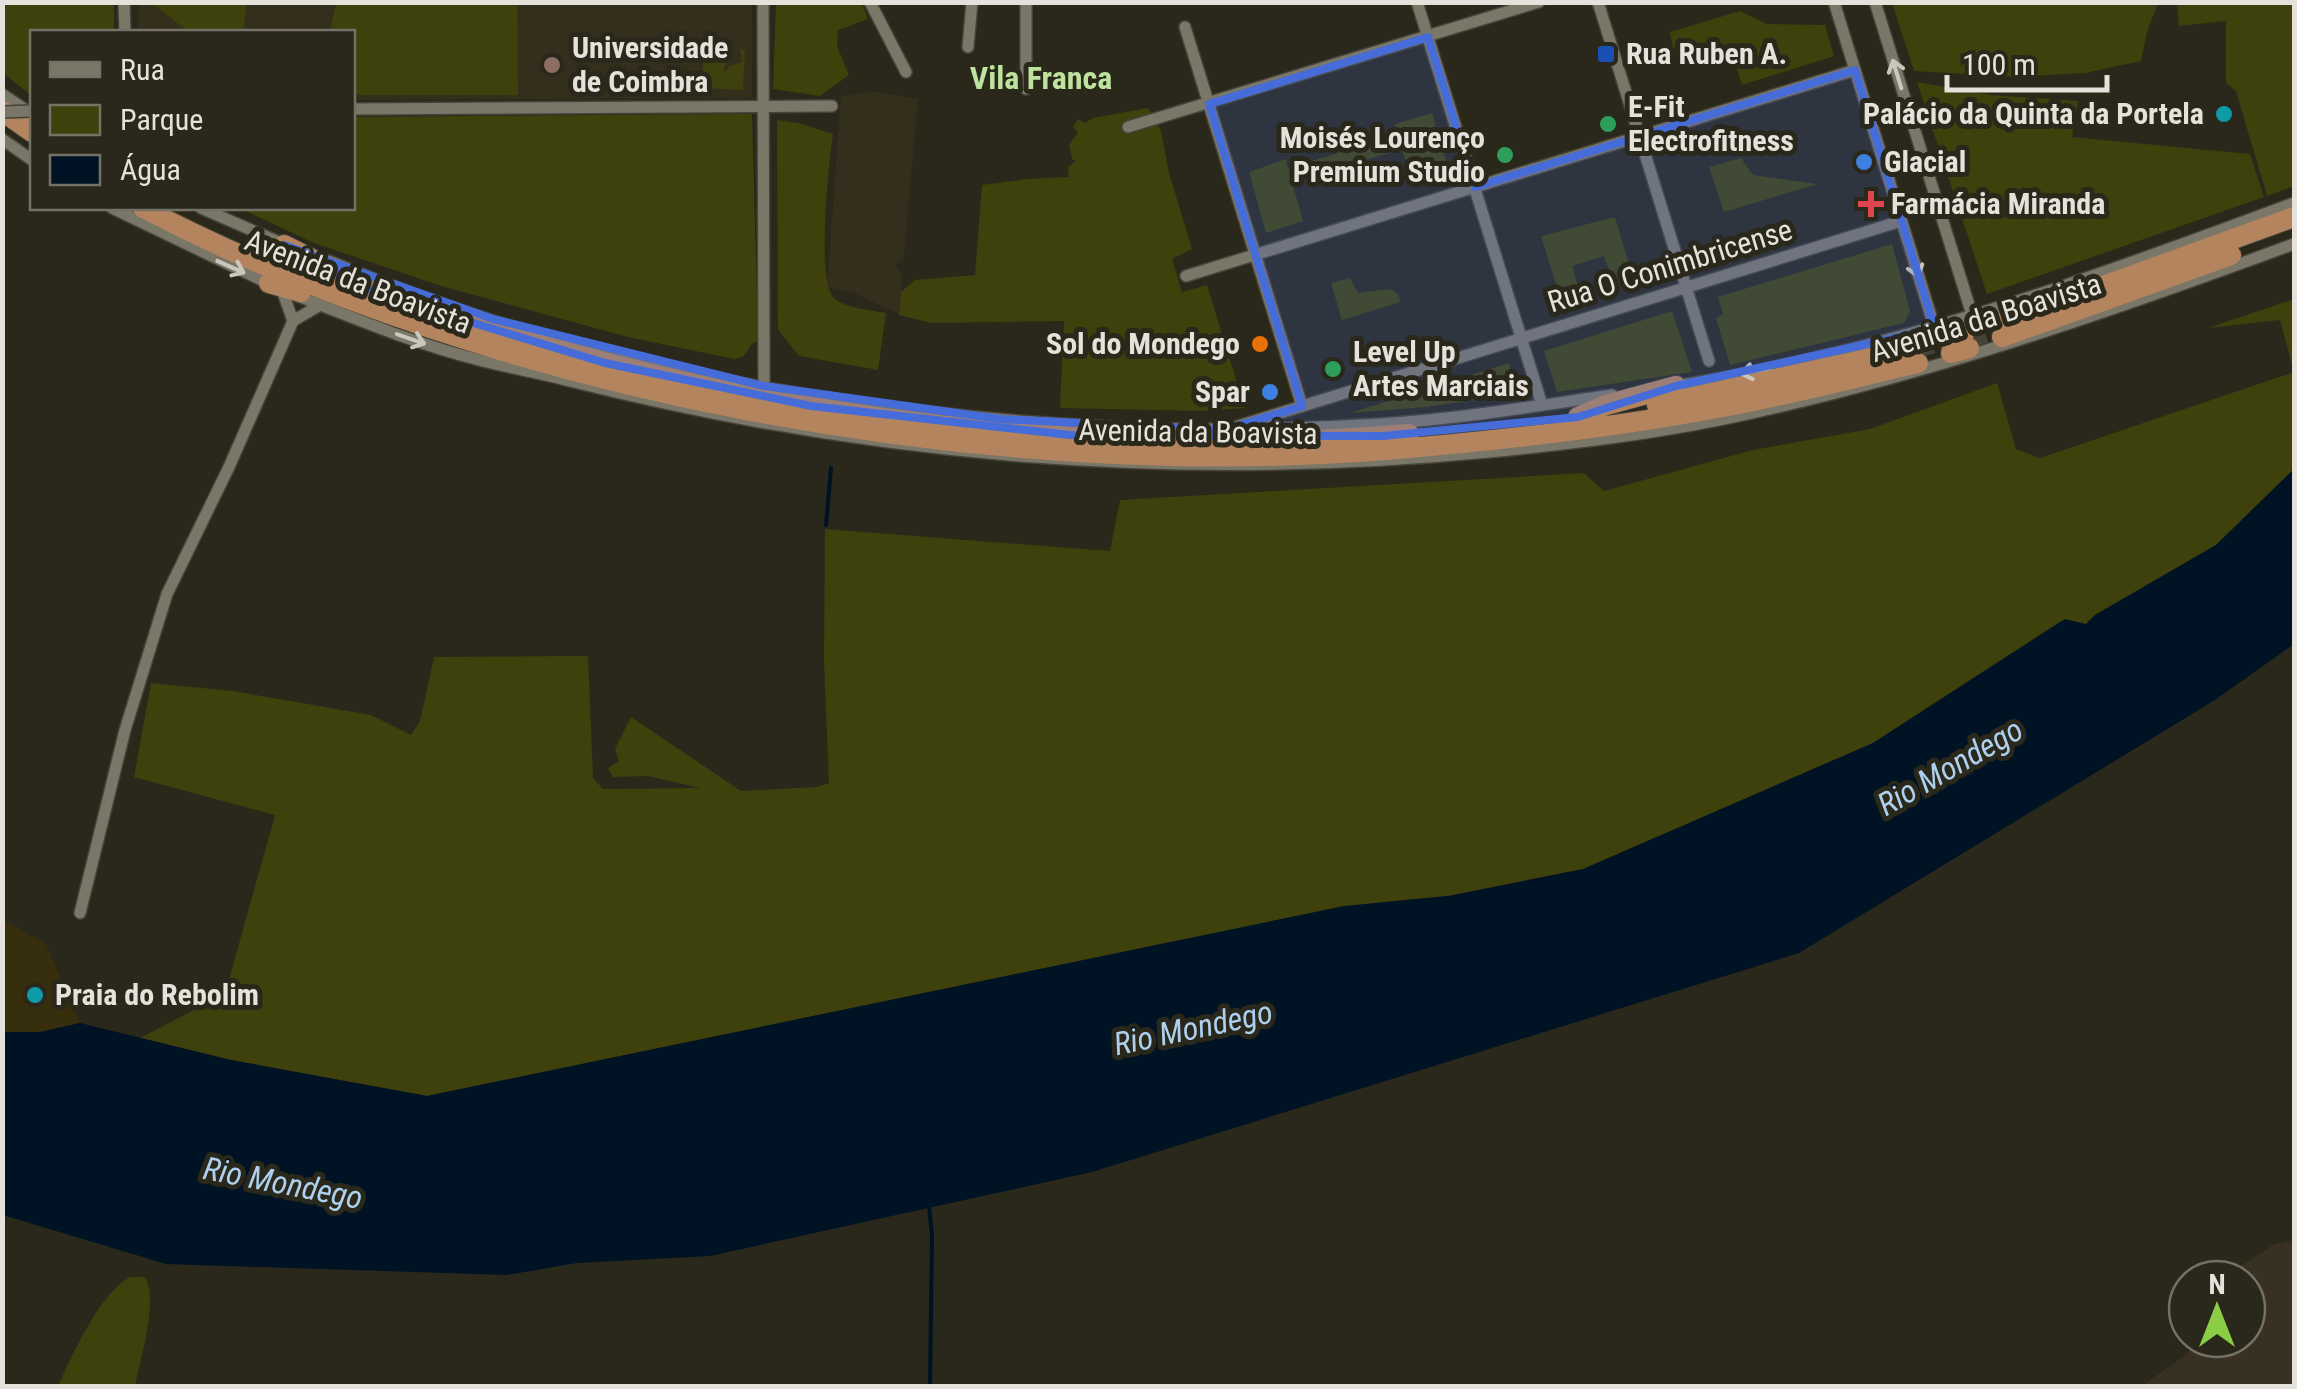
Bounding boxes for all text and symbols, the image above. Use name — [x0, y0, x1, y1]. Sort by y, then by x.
legend — [30, 30, 355, 210]
place label: Universidade de Coimbra — [572, 30, 728, 99]
scale bar — [1947, 30, 2107, 92]
place label: Rua Ruben A. — [1626, 36, 1787, 71]
marker: Rua Ruben A. — [1595, 43, 1617, 65]
text: 100 m — [1962, 47, 2036, 82]
text: Rua — [120, 52, 165, 87]
marker: Universidade de Coimbra — [541, 54, 563, 76]
district label: Vila Franca — [970, 59, 1112, 97]
one-way arrow — [1887, 59, 1905, 91]
place label: E-Fit Electrofitness — [1628, 89, 1794, 158]
place label: Palácio da Quinta da Portela — [1863, 96, 2204, 131]
text: Parque — [120, 102, 203, 137]
marker: Palácio da Quinta da Portela — [2213, 103, 2235, 125]
marker: E-Fit Electrofitness — [1597, 113, 1619, 135]
place label: Moisés Lourenço Premium Studio — [1280, 120, 1485, 189]
marker: Moisés Lourenço Premium Studio — [1494, 144, 1516, 166]
place label: Glacial — [1884, 144, 1966, 179]
marker: Glacial — [1853, 151, 1875, 173]
text: Água — [120, 152, 181, 187]
place label: Farmácia Miranda — [1891, 186, 2105, 221]
marker: Farmácia Miranda — [1860, 193, 1882, 215]
street label: Rua O Conimbricense — [1543, 212, 1796, 319]
street label: Avenida da Boavista — [240, 222, 476, 341]
one-way arrow — [1906, 246, 1924, 278]
one-way arrow — [215, 258, 245, 277]
street label: Avenida da Boavista — [1866, 266, 2105, 369]
place label: Sol do Mondego — [1046, 326, 1240, 361]
one-way arrow — [395, 332, 427, 350]
marker: Sol do Mondego — [1249, 333, 1271, 355]
place label: Level Up Artes Marciais — [1353, 334, 1529, 403]
marker: Level Up Artes Marciais — [1322, 358, 1344, 380]
one-way arrow — [1740, 362, 1772, 381]
place label: Spar — [1195, 374, 1250, 409]
marker: Spar — [1259, 381, 1281, 403]
street label: Avenida da Boavista — [1078, 412, 1318, 451]
water label: Rio Mondego — [1871, 710, 2029, 824]
place label: Praia do Rebolim — [55, 977, 259, 1012]
marker: Praia do Rebolim — [24, 984, 46, 1006]
water label: Rio Mondego — [1110, 993, 1276, 1063]
water label: Rio Mondego — [200, 1149, 366, 1217]
north arrow — [2167, 1259, 2267, 1359]
text: N — [2208, 1268, 2226, 1301]

